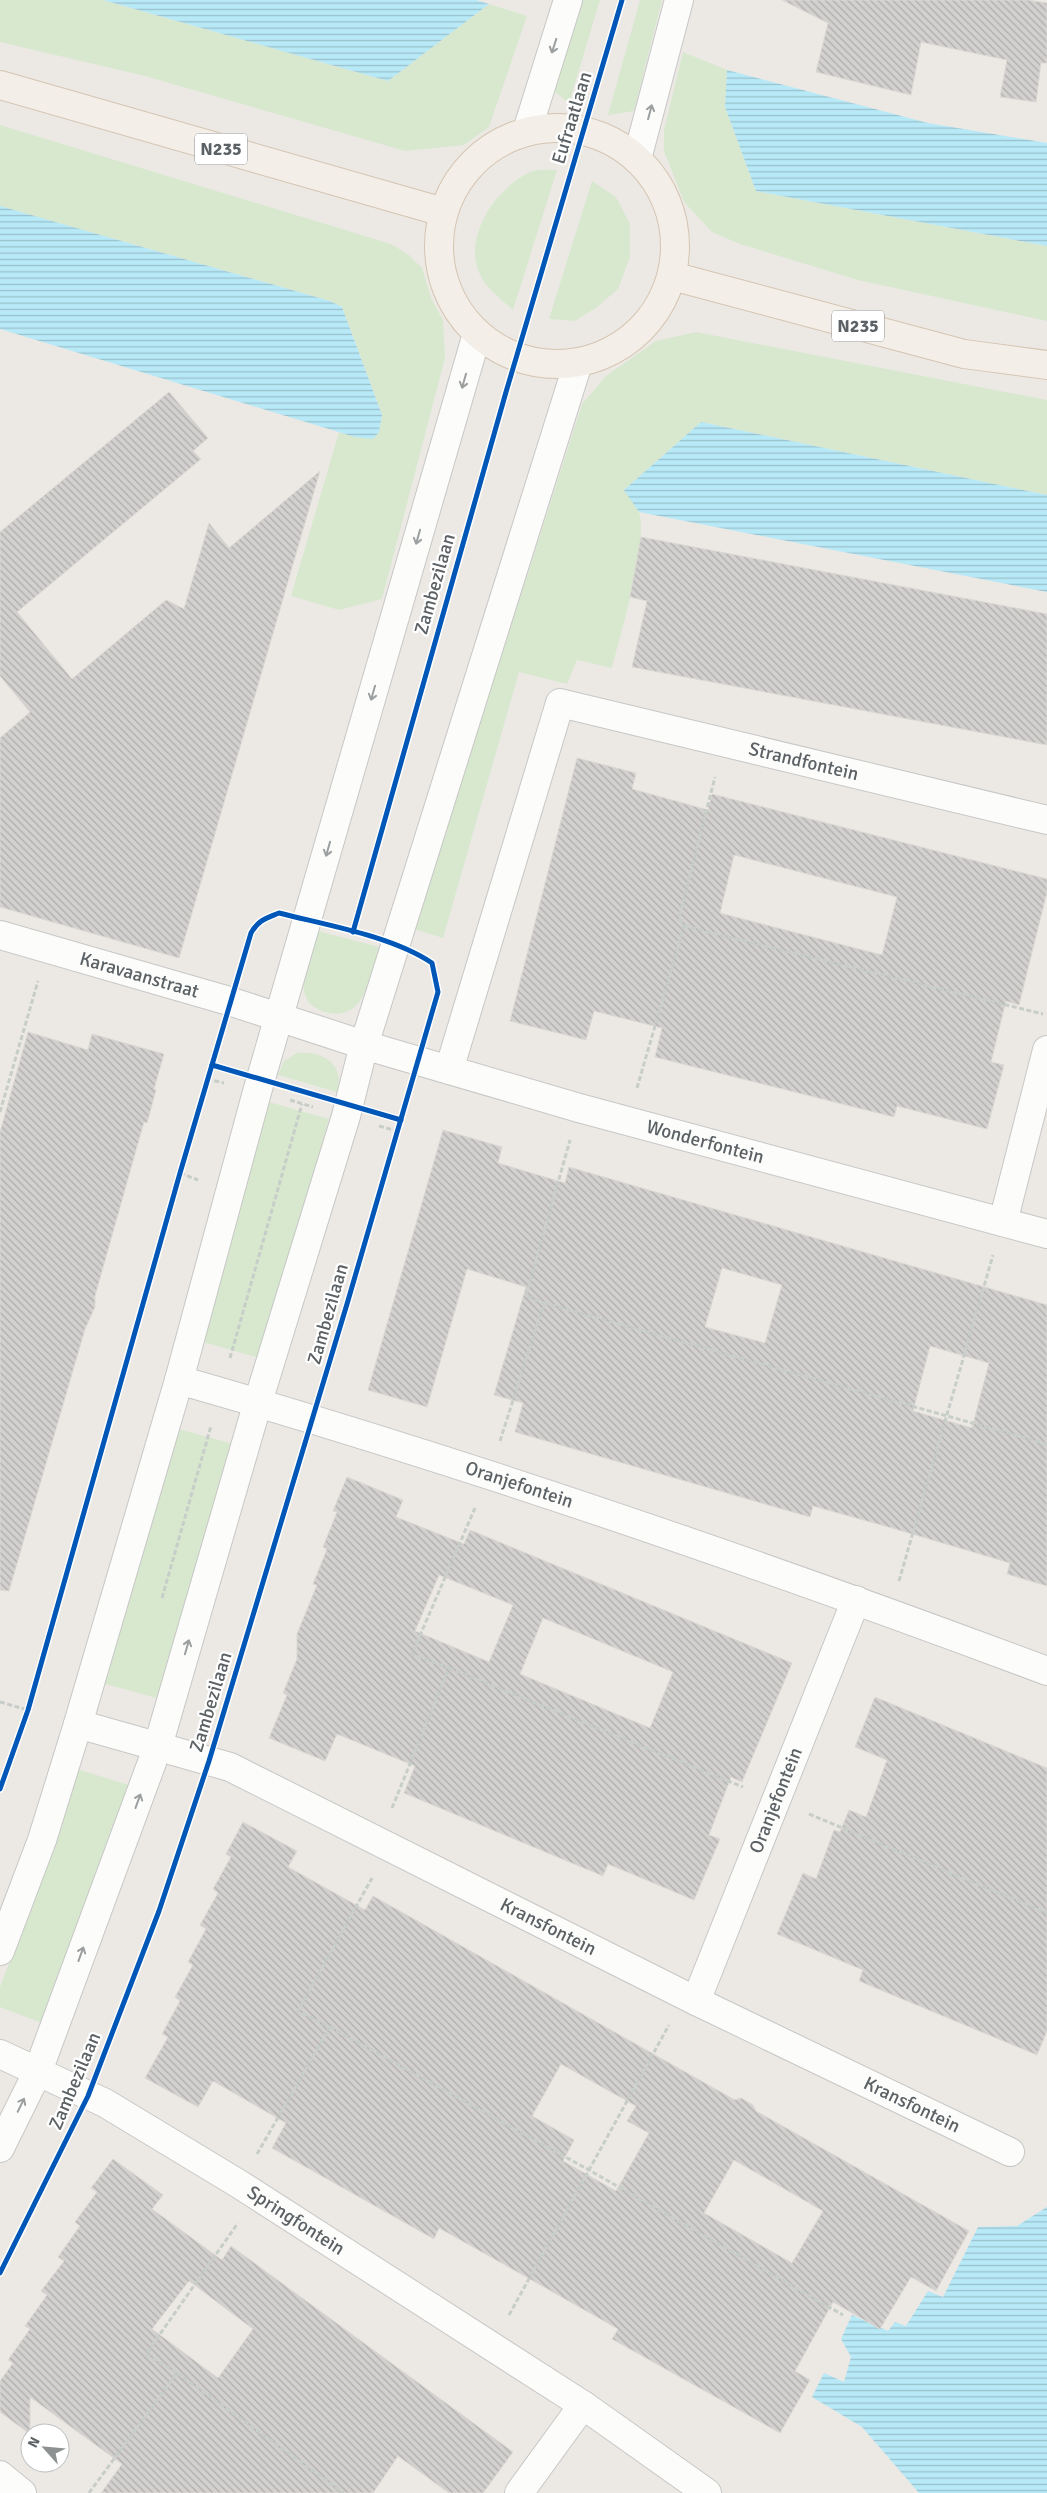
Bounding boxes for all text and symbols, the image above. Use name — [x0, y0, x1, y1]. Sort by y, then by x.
one-way arrow — [548, 38, 558, 54]
street label: Eufraatlaan — [547, 69, 597, 167]
one-way arrow — [646, 104, 655, 120]
road number: N235 — [195, 134, 247, 164]
road number: N235 — [832, 310, 884, 342]
one-way arrow — [458, 373, 468, 389]
one-way arrow — [413, 529, 423, 545]
street label: Zambezilaan — [409, 531, 461, 637]
one-way arrow — [367, 685, 377, 701]
street label: Strandfontein — [746, 737, 861, 786]
one-way arrow — [322, 841, 332, 857]
street label: Karavaanstraat — [77, 947, 202, 1004]
street label: Wonderfontein — [644, 1115, 767, 1169]
street label: Zambezilaan — [302, 1261, 354, 1367]
street label: Oranjefontein — [462, 1456, 576, 1514]
one-way arrow — [183, 1639, 193, 1655]
street label: Zambezilaan — [184, 1649, 238, 1755]
street label: Oranjefontein — [744, 1744, 808, 1857]
one-way arrow — [134, 1794, 143, 1810]
street label: Kransfontein — [496, 1893, 600, 1961]
one-way arrow — [77, 1947, 86, 1962]
street label: Zambezilaan — [44, 2029, 106, 2133]
street label: Kransfontein — [860, 2071, 964, 2138]
one-way arrow — [17, 2097, 27, 2112]
street label: Springfontein — [242, 2180, 349, 2261]
north arrow — [20, 2423, 70, 2473]
text: N — [24, 2434, 44, 2451]

